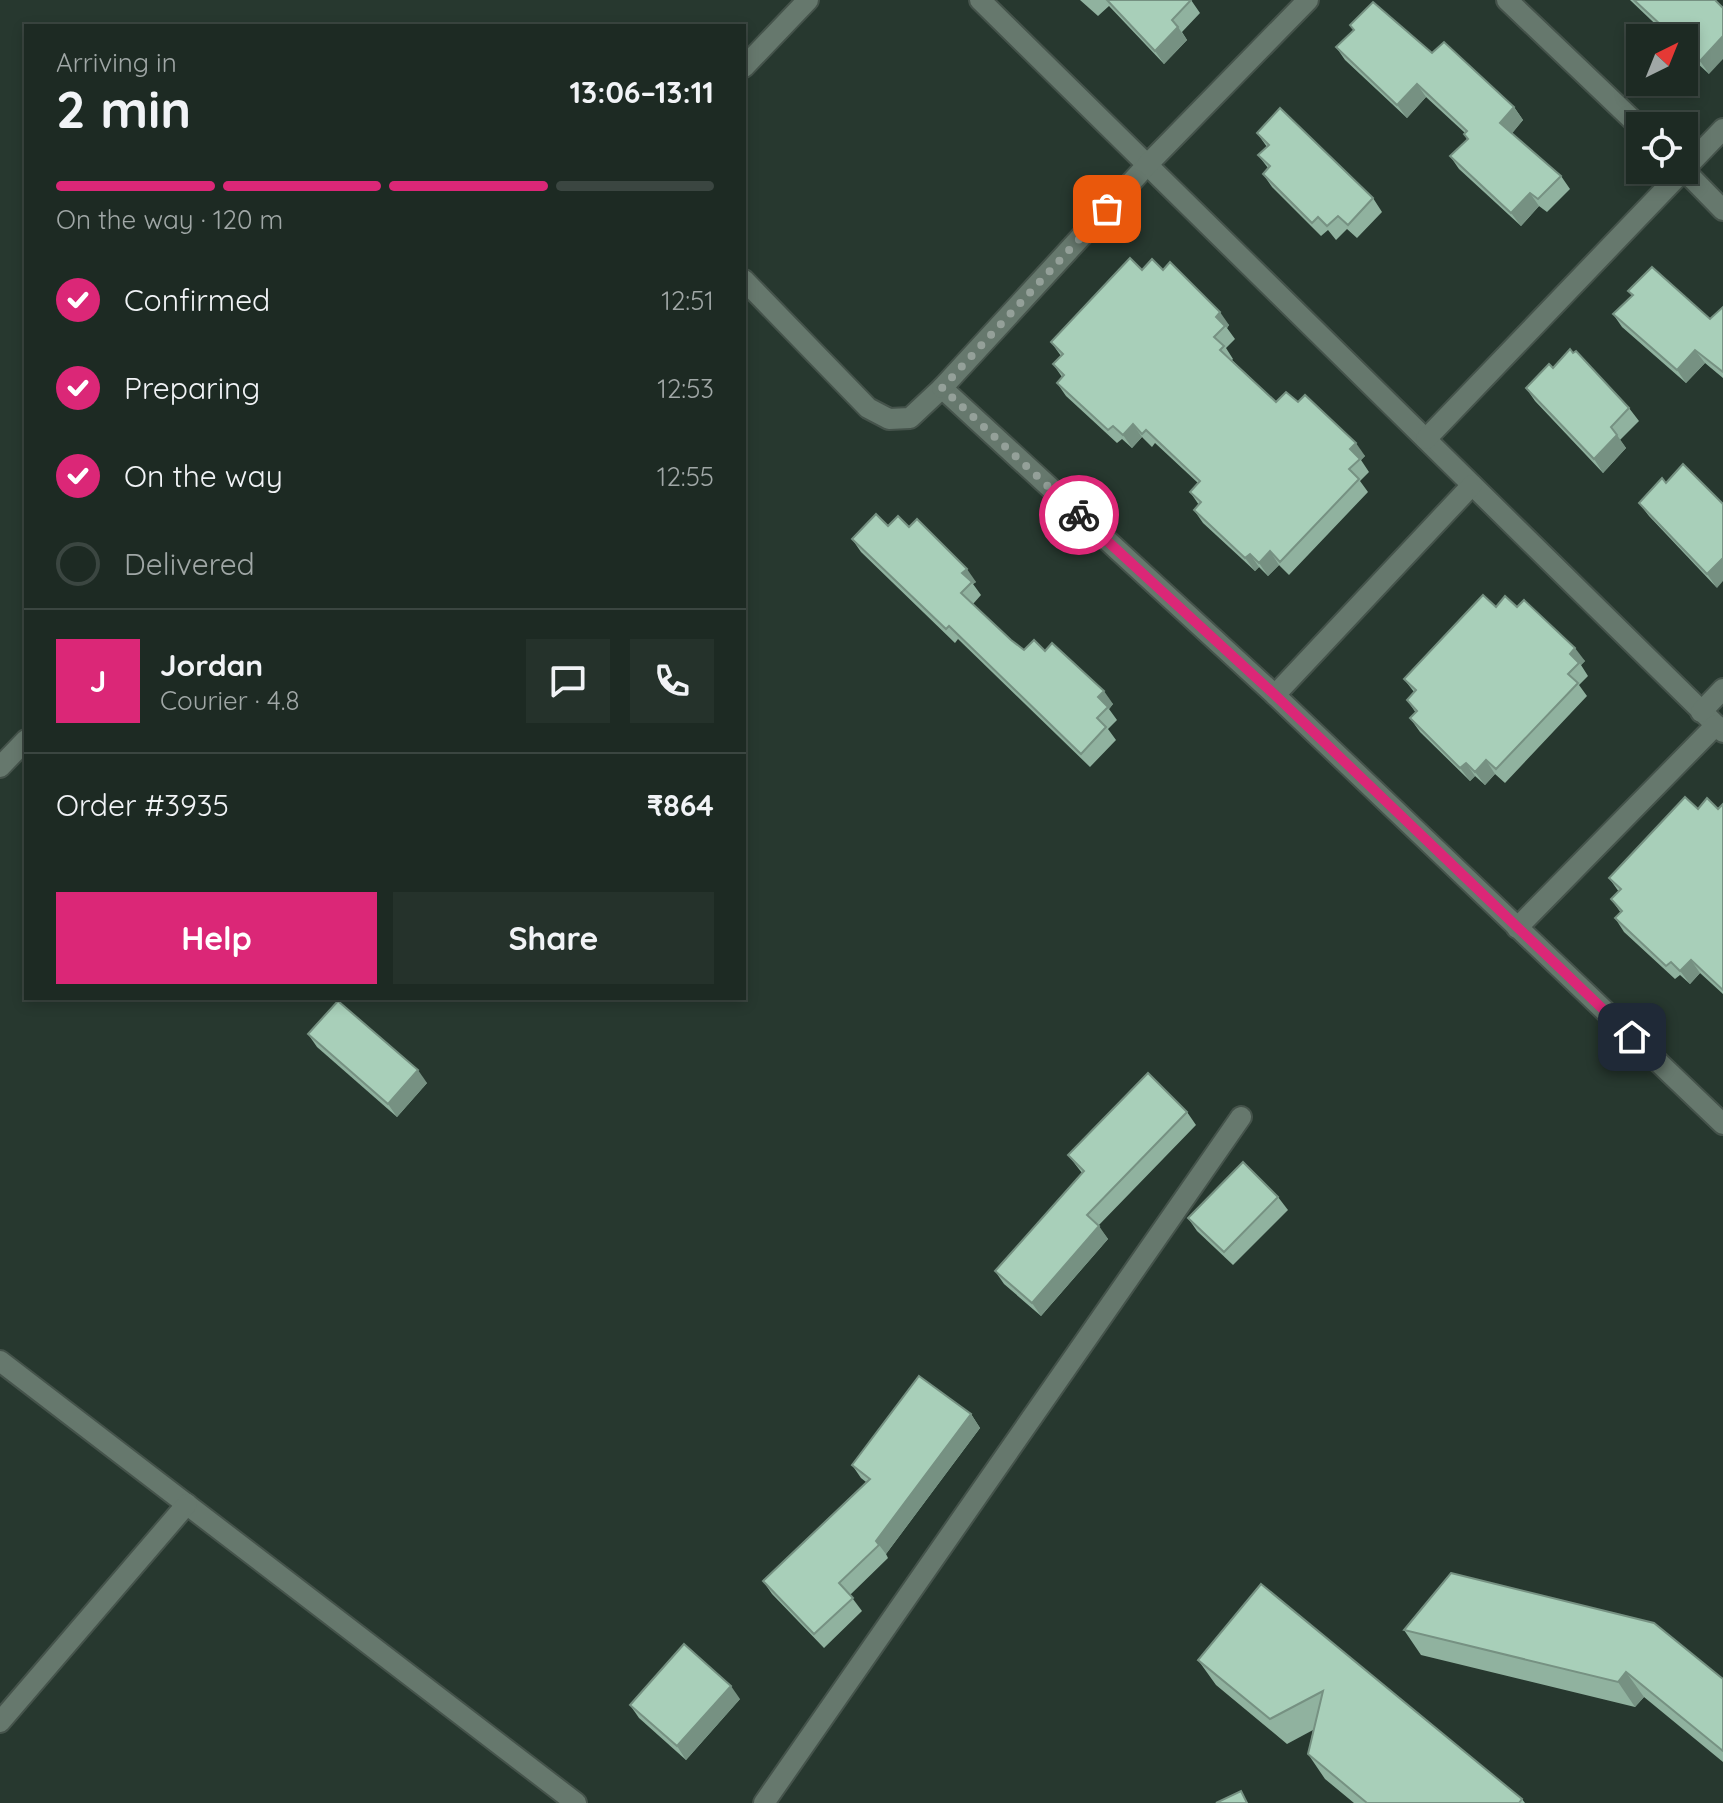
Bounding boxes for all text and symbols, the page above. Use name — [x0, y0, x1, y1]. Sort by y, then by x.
north arrow — [1626, 24, 1698, 96]
map controls — [1626, 24, 1698, 184]
text: Arriving in — [56, 46, 177, 79]
text: 13:06–13:11 — [569, 73, 714, 111]
text: 2 min — [56, 76, 191, 141]
button: locate — [1626, 112, 1698, 184]
pin — [1073, 175, 1141, 243]
icon: bag — [1085, 187, 1129, 231]
text: On the way · 120 m — [56, 203, 283, 236]
icon: check — [56, 278, 100, 322]
text: Confirmed — [124, 281, 270, 319]
text: 12:51 — [661, 284, 714, 317]
icon: check — [56, 366, 100, 410]
text: Preparing — [124, 369, 260, 407]
text: 12:53 — [657, 372, 714, 405]
icon: check — [56, 454, 100, 498]
text: On the way — [124, 457, 283, 495]
text: 12:55 — [657, 460, 714, 493]
courier — [1039, 475, 1119, 555]
icon: bike — [1057, 493, 1101, 537]
text: Delivered — [124, 545, 255, 583]
button: chat — [526, 639, 610, 723]
button: phone — [630, 639, 714, 723]
text: Jordan — [160, 646, 263, 684]
text: J — [90, 662, 106, 700]
text: Courier · 4.8 — [160, 684, 299, 717]
text: Order #3935 — [56, 786, 229, 824]
text: ₹864 — [647, 786, 714, 824]
button: Help — [56, 892, 377, 984]
button: Share — [393, 892, 714, 984]
pin — [1598, 1003, 1666, 1071]
icon: home — [1610, 1015, 1654, 1059]

